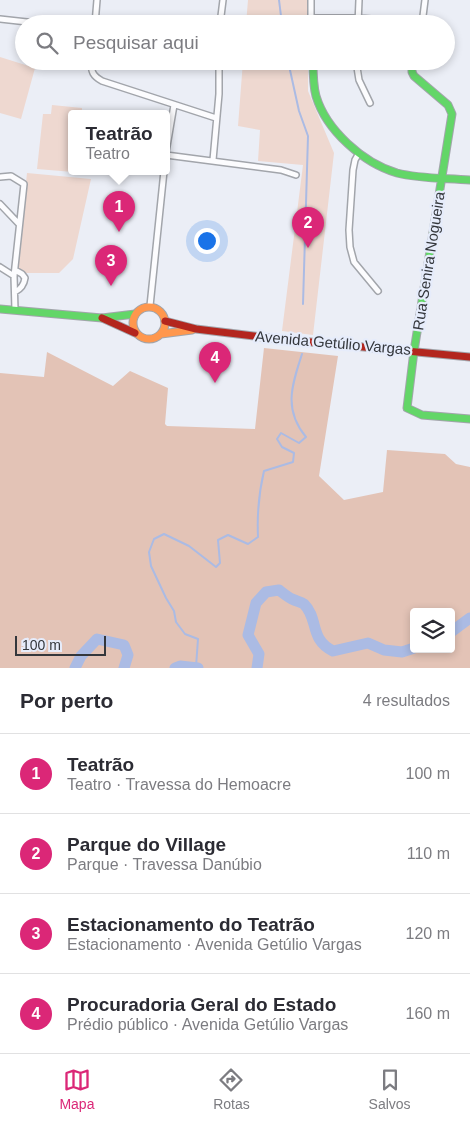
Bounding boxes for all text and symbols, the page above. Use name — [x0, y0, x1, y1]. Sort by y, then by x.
search box — [15, 15, 455, 70]
icon: search — [33, 29, 61, 57]
text: Pesquisar aqui — [73, 32, 199, 53]
popup — [68, 110, 170, 175]
text: Teatrão — [85, 123, 153, 144]
text: Teatro — [85, 145, 130, 162]
street label: Rua Senira Nogueira — [409, 190, 448, 331]
pin: 1 — [103, 191, 135, 232]
pin: 2 — [292, 207, 324, 248]
your location — [194, 228, 220, 254]
pin: 3 — [95, 245, 127, 286]
street label: Avenida Getúlio Vargas — [254, 327, 412, 358]
pin: 4 — [199, 342, 231, 383]
map controls — [410, 608, 455, 653]
button: layers — [410, 608, 455, 653]
scale bar — [15, 633, 106, 656]
text: 100 m — [22, 637, 61, 653]
text: Por perto — [20, 689, 113, 712]
text: 4 resultados — [363, 692, 450, 709]
text: Teatrão — [67, 754, 134, 775]
text: 1 — [32, 765, 40, 782]
text: 100 m — [406, 765, 450, 782]
text: Teatro · Travessa do Hemoacre — [67, 776, 291, 793]
text: Parque do Village — [67, 834, 226, 855]
text: 2 — [32, 845, 40, 862]
text: 110 m — [407, 845, 450, 862]
text: Parque · Travessa Danúbio — [67, 856, 262, 873]
text: Estacionamento do Teatrão — [67, 914, 315, 935]
text: 3 — [32, 925, 40, 942]
text: 120 m — [406, 925, 450, 942]
text: Estacionamento · Avenida Getúlio Vargas — [67, 936, 362, 953]
text: Procuradoria Geral do Estado — [67, 994, 336, 1015]
text: 4 — [32, 1005, 40, 1022]
text: 160 m — [406, 1005, 450, 1022]
text: Prédio público · Avenida Getúlio Vargas — [67, 1016, 348, 1033]
tab: Mapa — [59, 1066, 94, 1112]
tab: Rotas — [213, 1066, 250, 1112]
tab: Salvos — [369, 1066, 411, 1112]

